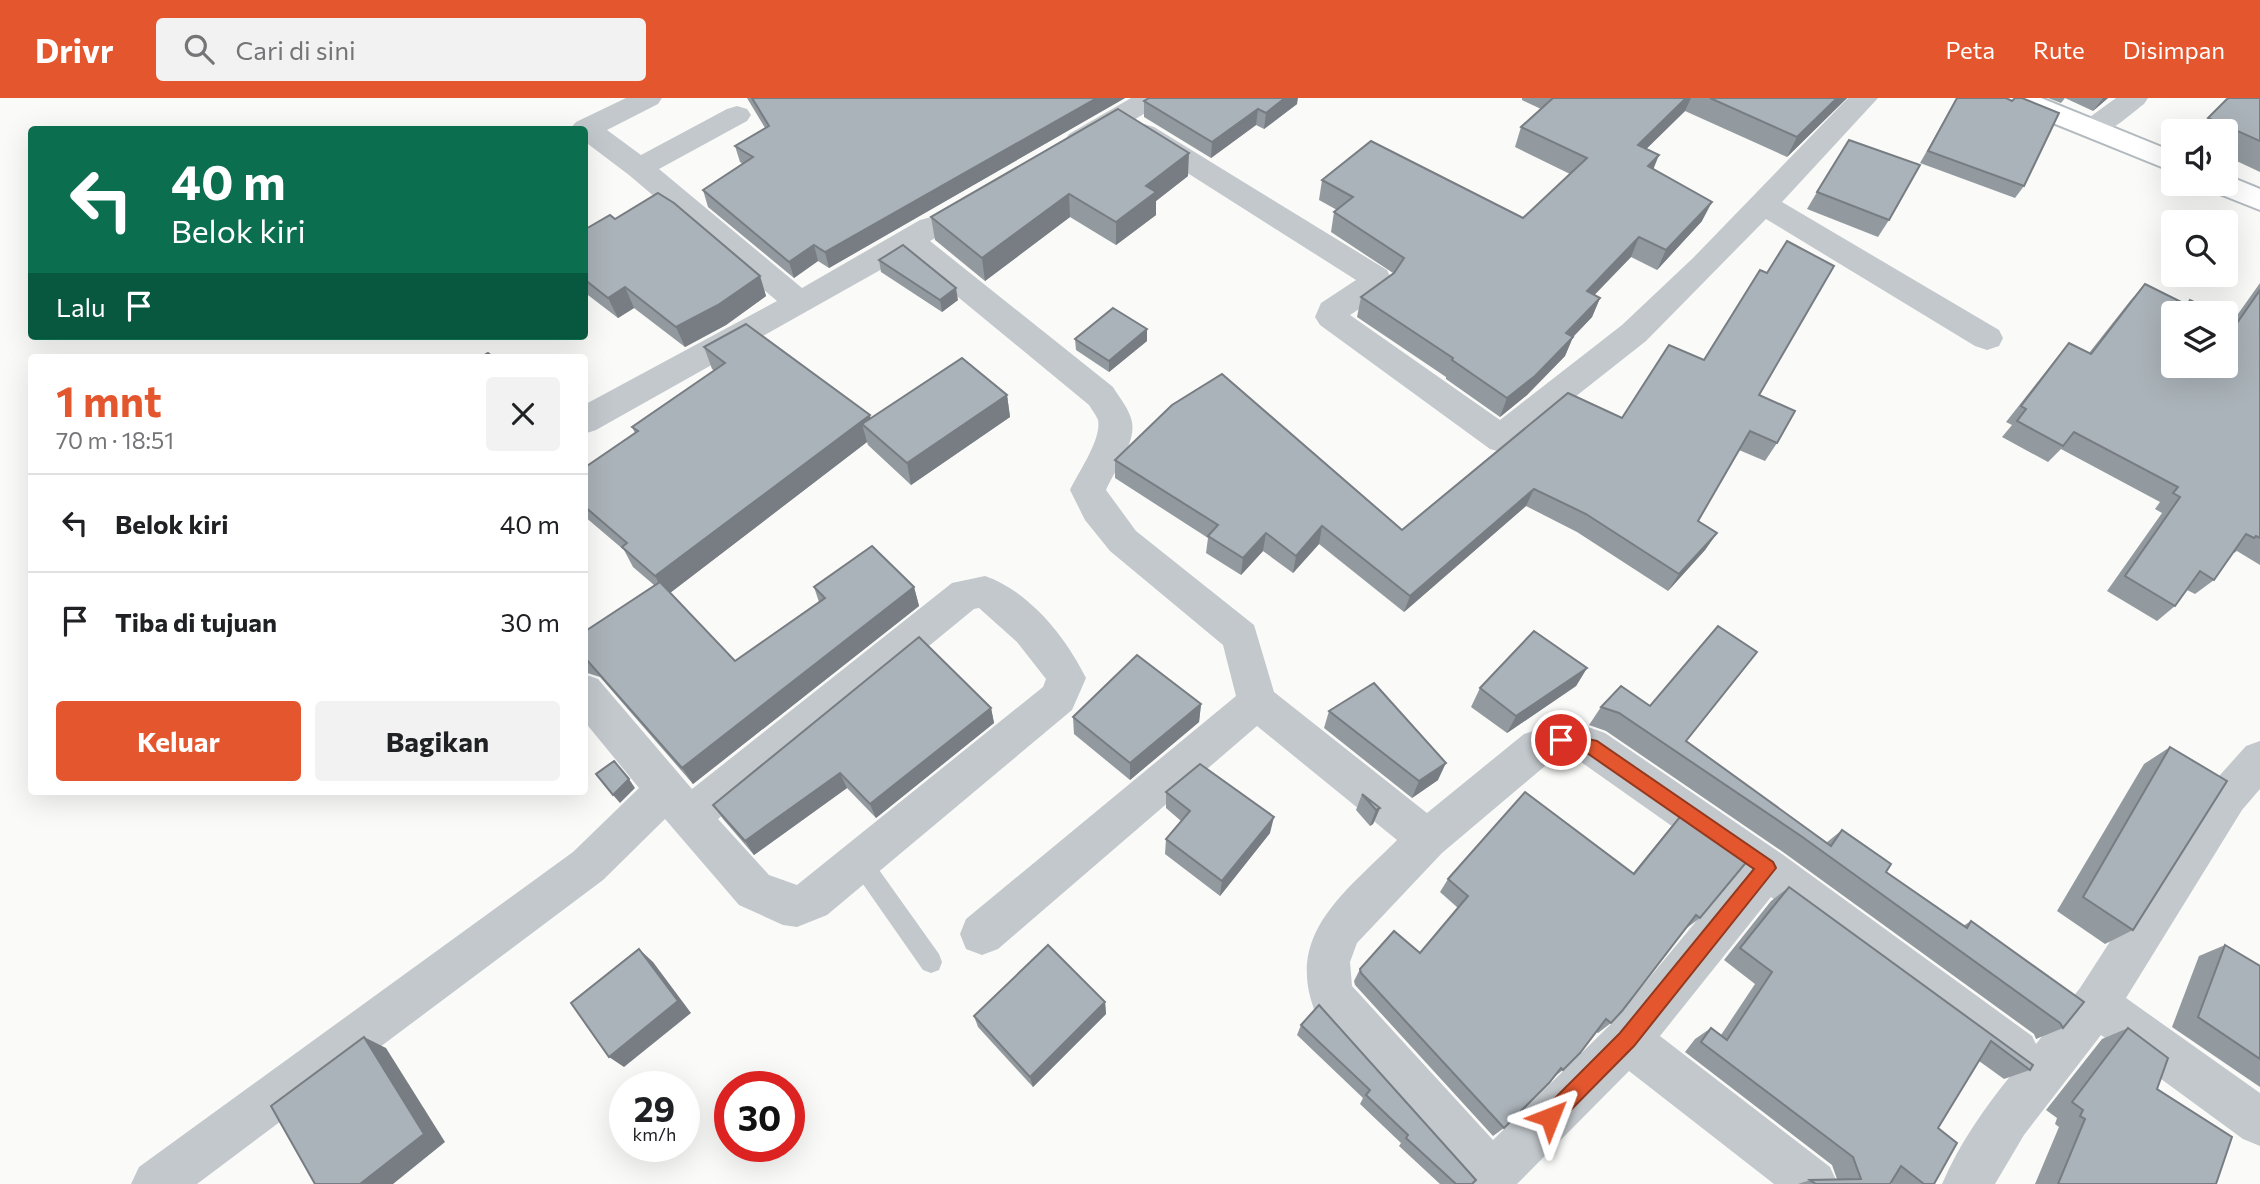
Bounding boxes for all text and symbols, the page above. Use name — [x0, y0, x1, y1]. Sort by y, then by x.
search box — [156, 18, 646, 81]
text: Drivr — [35, 29, 114, 70]
icon: search — [180, 30, 218, 68]
text: Cari di sini — [236, 34, 356, 65]
text: Peta — [1945, 35, 1995, 64]
text: Rute — [2033, 35, 2085, 64]
text: Disimpan — [2123, 35, 2225, 64]
map controls — [2161, 119, 2238, 378]
button: sound — [2161, 119, 2238, 196]
text: 40 m — [171, 150, 286, 210]
icon: left — [56, 154, 147, 245]
text: Belok kiri — [171, 210, 306, 250]
button: search — [2161, 210, 2238, 287]
icon: arrive — [120, 287, 158, 325]
text: Lalu — [56, 291, 106, 322]
button: layers — [2161, 301, 2238, 378]
text: 1 mnt — [56, 374, 162, 426]
button: close — [486, 377, 560, 451]
text: 70 m · 18:51 — [56, 426, 174, 454]
icon: left — [56, 504, 94, 542]
text: Belok kiri — [115, 508, 229, 539]
text: 40 m — [500, 508, 560, 539]
icon: arrive — [56, 602, 94, 640]
text: Tiba di tujuan — [115, 606, 277, 637]
text: 30 m — [501, 606, 560, 637]
button: Keluar — [56, 701, 301, 781]
button: Bagikan — [315, 701, 560, 781]
pin — [1531, 710, 1591, 770]
icon: arrive — [1542, 721, 1580, 759]
speed limit sign: 30 — [714, 1071, 805, 1162]
position arrow — [1513, 1080, 1587, 1154]
text: 29 — [634, 1086, 675, 1129]
text: km/h — [633, 1123, 676, 1145]

